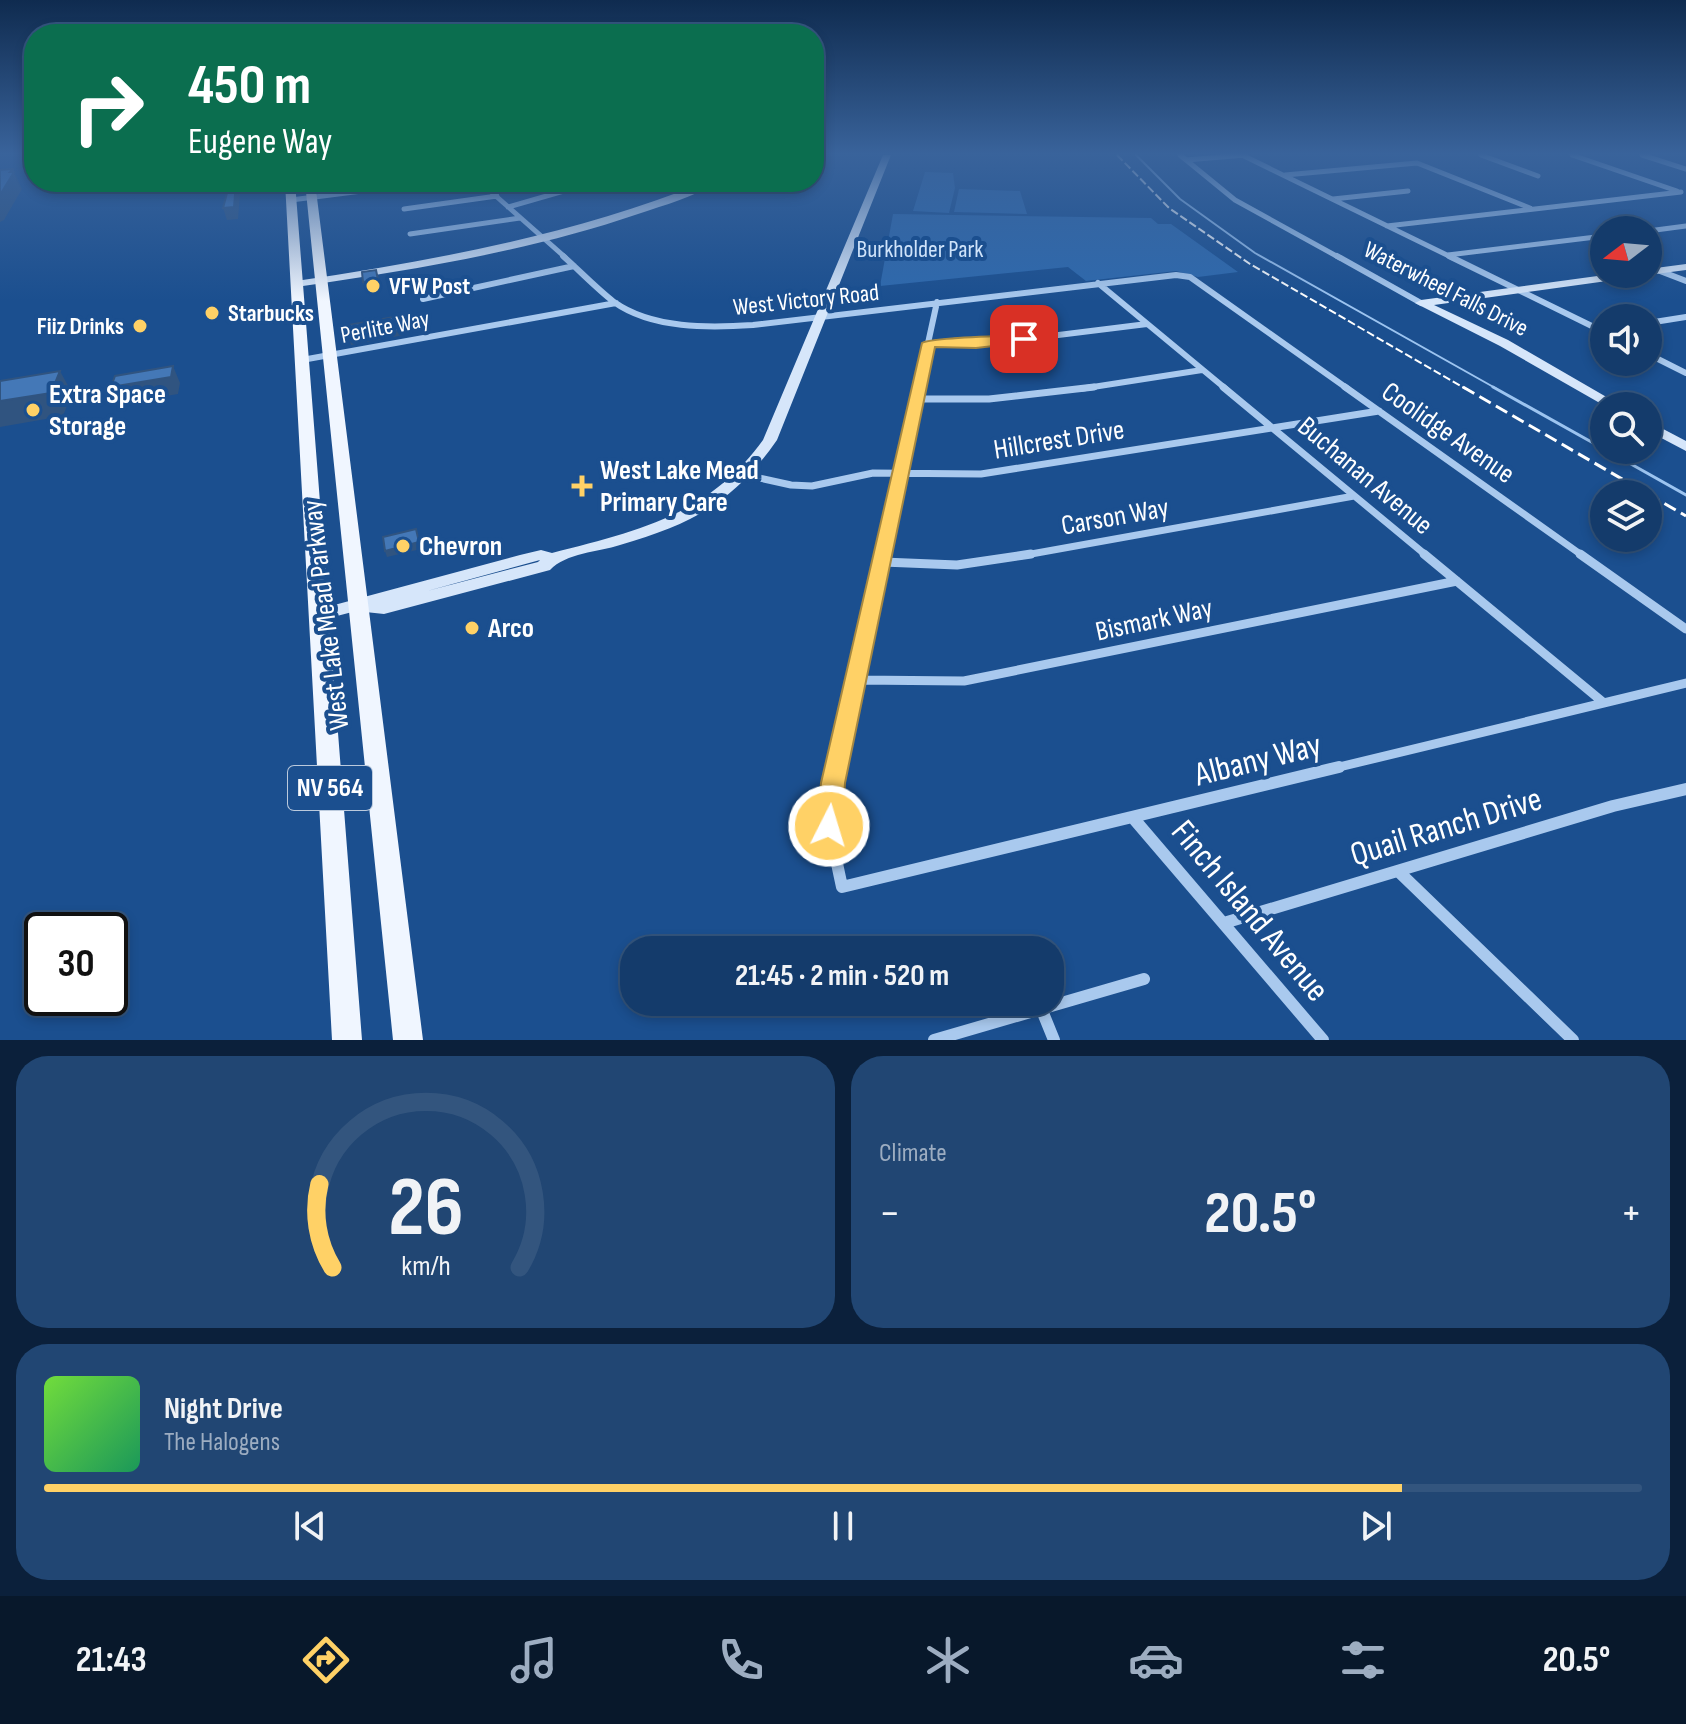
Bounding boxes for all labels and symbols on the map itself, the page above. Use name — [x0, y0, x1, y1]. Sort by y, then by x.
north arrow — [1590, 216, 1662, 288]
park label: Burkholder Park — [857, 235, 983, 264]
street label: Waterwheel Falls Drive — [1359, 235, 1533, 343]
place label: VFW Post — [389, 272, 470, 301]
marker: VFW Post — [364, 277, 382, 295]
street label: West Victory Road — [732, 278, 880, 322]
place label: Starbucks — [228, 299, 314, 328]
marker: Starbucks — [203, 304, 221, 322]
street label: Perlite Way — [338, 304, 432, 350]
pin — [990, 305, 1058, 373]
place label: Fiiz Drinks — [37, 312, 124, 341]
marker: Fiiz Drinks — [131, 317, 149, 335]
street label: Coolidge Avenue — [1375, 375, 1521, 491]
place label: Extra Space Storage — [49, 378, 166, 443]
marker: Extra Space Storage — [24, 401, 42, 419]
street label: Buchanan Avenue — [1291, 410, 1439, 542]
street label: Hillcrest Drive — [991, 413, 1127, 467]
place label: West Lake Mead Primary Care — [600, 454, 759, 519]
marker: West Lake Mead Primary Care — [571, 475, 593, 497]
street label: Carson Way — [1059, 491, 1171, 543]
street label: West Lake Mead Parkway — [295, 498, 356, 732]
place label: Chevron — [419, 530, 502, 563]
marker: Chevron — [394, 537, 412, 555]
street label: Bismark Way — [1093, 592, 1216, 648]
place label: Arco — [487, 612, 534, 645]
marker: Arco — [463, 619, 481, 637]
street label: Albany Way — [1190, 725, 1325, 796]
road number: NV 564 — [288, 766, 372, 810]
street label: Quail Ranch Drive — [1345, 778, 1547, 876]
position arrow — [787, 784, 871, 868]
street label: Finch Island Avenue — [1162, 812, 1338, 1010]
speed limit sign: 30 — [24, 912, 128, 1016]

